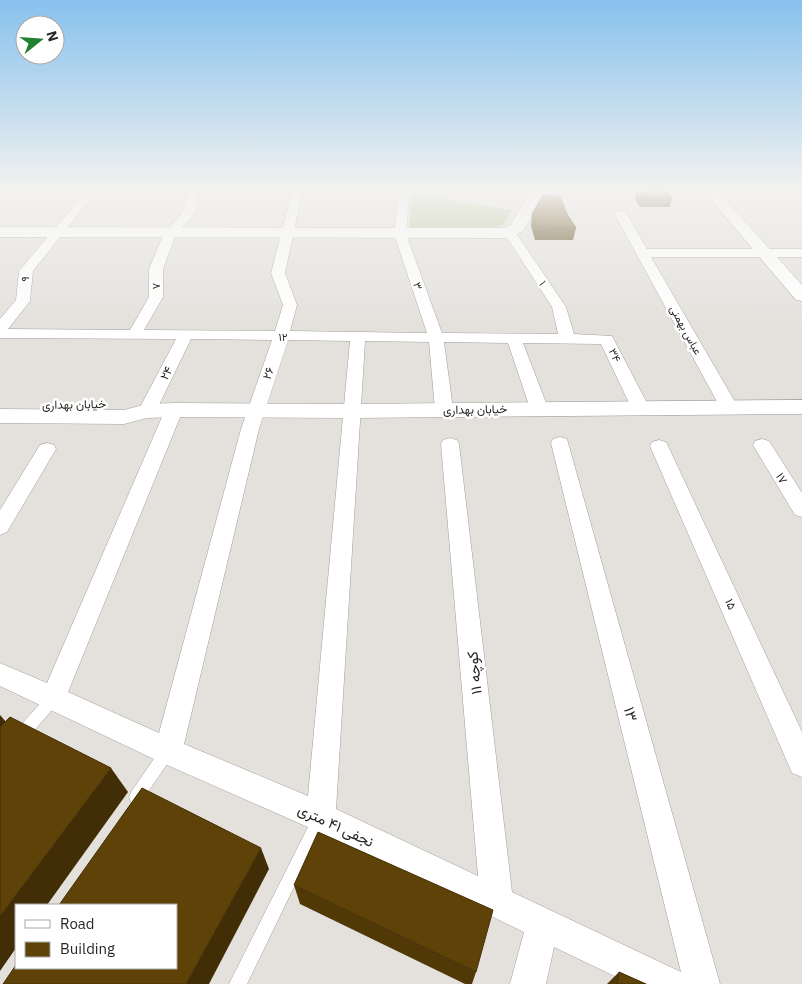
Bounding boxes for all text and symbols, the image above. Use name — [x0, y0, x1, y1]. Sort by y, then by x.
north arrow — [15, 15, 65, 65]
text: N — [42, 29, 63, 44]
street label: ۹ — [18, 276, 32, 282]
street label: ۱ — [536, 278, 550, 288]
street label: ۳ — [410, 280, 426, 292]
street label: ۷ — [149, 282, 163, 289]
street label: عباس بهمنی — [667, 303, 705, 357]
street label: ۱۲ — [279, 330, 288, 344]
street label: ۳۴ — [606, 346, 624, 364]
street label: ۲۴ — [156, 364, 176, 382]
street label: ۲۶ — [259, 365, 277, 381]
street label: خیابان بهداری — [42, 396, 106, 413]
street label: خیابان بهداری — [443, 401, 507, 418]
street label: ۱۷ — [773, 470, 791, 486]
street label: ۱۵ — [722, 596, 740, 612]
street label: کوچه ۱۱ — [462, 650, 487, 696]
street label: ۱۳ — [620, 705, 642, 723]
street label: نجفی ۴۱ متری — [295, 799, 377, 852]
legend — [15, 904, 178, 969]
text: Road — [60, 914, 95, 933]
text: Building — [60, 939, 115, 958]

